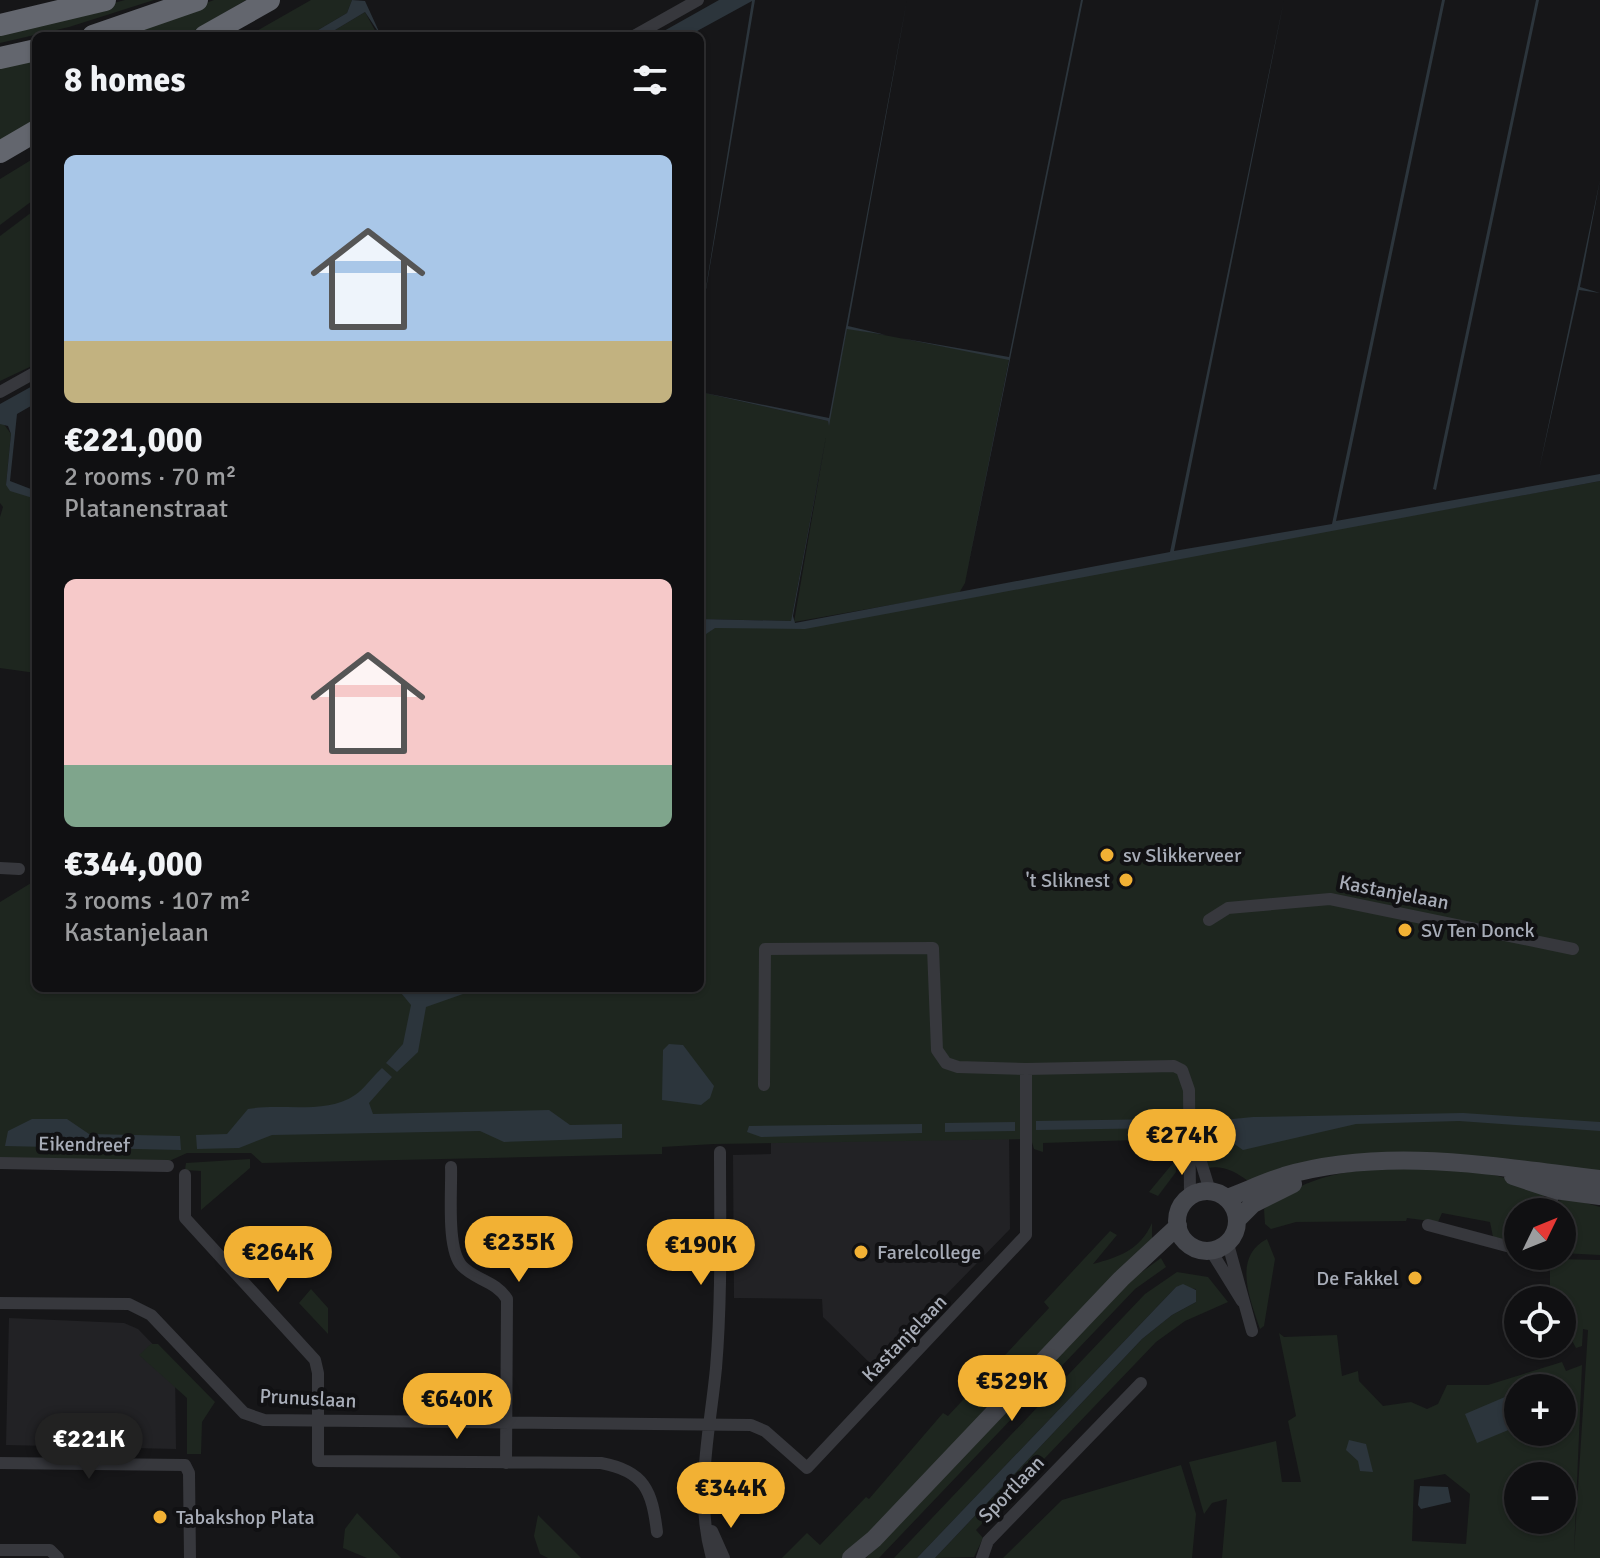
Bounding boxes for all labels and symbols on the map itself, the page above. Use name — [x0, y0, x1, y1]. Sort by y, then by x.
place label: sv Slikkerveer — [1123, 843, 1242, 868]
marker: sv Slikkerveer — [1098, 846, 1116, 864]
place label: 't Sliknest — [1025, 868, 1110, 893]
street label: Kastanjelaan — [1337, 870, 1451, 915]
marker: 't Sliknest — [1117, 871, 1135, 889]
place label: SV Ten Donck — [1421, 918, 1535, 943]
marker: SV Ten Donck — [1396, 921, 1414, 939]
pin: €274K — [1126, 1109, 1238, 1177]
street label: Eikendreef — [38, 1131, 131, 1158]
north arrow — [1504, 1198, 1576, 1270]
pin: €235K — [463, 1216, 575, 1284]
pin: €190K — [645, 1219, 757, 1287]
pin: €264K — [222, 1226, 334, 1294]
place label: Farelcollege — [877, 1240, 981, 1265]
marker: Farelcollege — [852, 1243, 870, 1261]
place label: De Fakkel — [1316, 1266, 1399, 1291]
marker: De Fakkel — [1406, 1269, 1424, 1287]
street label: Kastanjelaan — [857, 1290, 952, 1387]
pin: €529K — [956, 1355, 1068, 1423]
pin: €640K — [401, 1373, 513, 1441]
street label: Prunuslaan — [259, 1383, 357, 1414]
pin: €221K — [33, 1413, 145, 1481]
street label: Sportlaan — [973, 1450, 1050, 1528]
pin: €344K — [675, 1462, 787, 1530]
place label: Tabakshop Plata — [176, 1505, 315, 1530]
marker: Tabakshop Plata — [151, 1508, 169, 1526]

